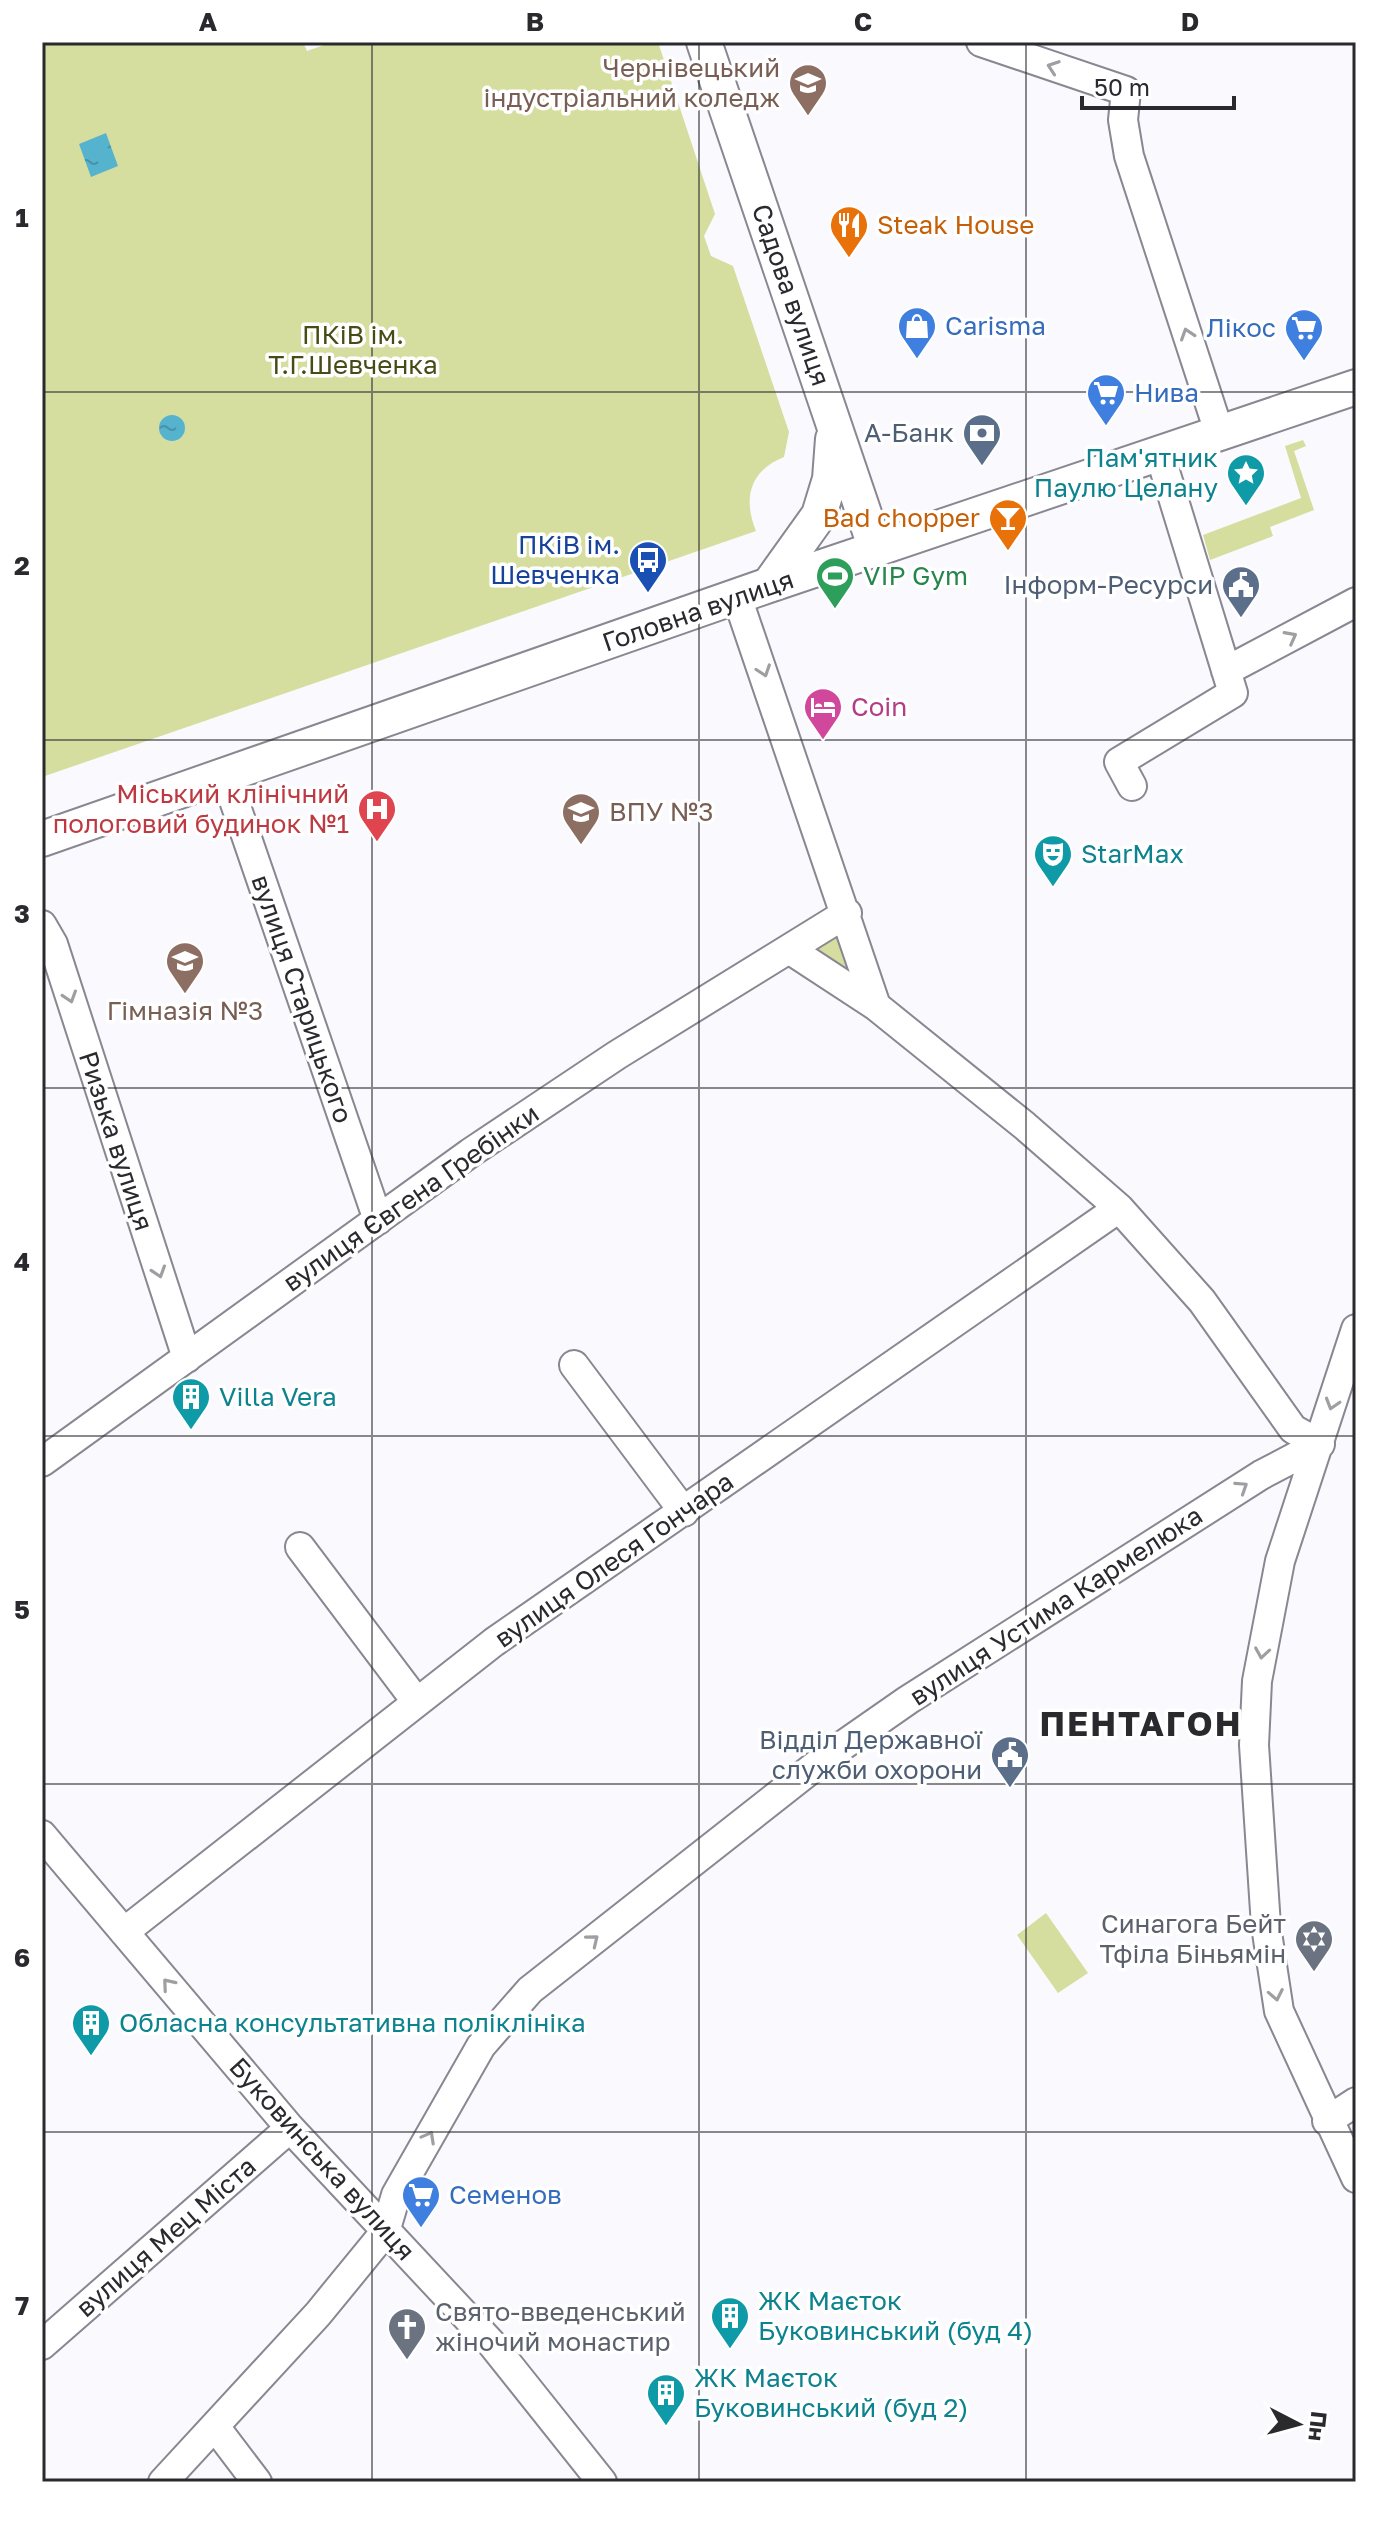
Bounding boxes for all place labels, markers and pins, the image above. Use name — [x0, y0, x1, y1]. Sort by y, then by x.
place label: Чернівецький індустріальний коледж — [484, 52, 780, 113]
school or university icon: Чернівецький індустріальний коледж — [787, 62, 829, 117]
restaurant icon: Steak House — [828, 204, 870, 259]
place label: Steak House — [877, 209, 1034, 240]
shop icon: Carisma — [896, 305, 938, 360]
supermarket icon: Лікос — [1283, 307, 1325, 362]
place label: Carisma — [945, 310, 1046, 341]
place label: Лікос — [1206, 312, 1276, 343]
supermarket icon: Нива — [1085, 372, 1127, 427]
place label: Нива — [1134, 377, 1199, 408]
bank icon: А-Банк — [961, 412, 1003, 467]
place label: А-Банк — [864, 417, 954, 448]
place label: Пам'ятник Паулю Целану — [1034, 442, 1218, 503]
place icon: Пам'ятник Паулю Целану — [1225, 452, 1267, 507]
bar icon: Bad chopper — [987, 497, 1029, 552]
place label: Bad chopper — [822, 502, 980, 533]
place label: ПКіВ ім. Шевченка — [490, 529, 620, 590]
bus stop icon: ПКіВ ім. Шевченка — [627, 539, 669, 594]
sports icon: VIP Gym — [814, 555, 856, 610]
place label: VIP Gym — [863, 560, 968, 591]
public building icon: Інформ-Ресурси — [1220, 564, 1262, 619]
place label: Інформ-Ресурси — [1003, 569, 1213, 600]
hotel icon: Coin — [802, 686, 844, 741]
place label: Coin — [851, 691, 907, 722]
place label: Міський клінічний пологовий будинок №1 — [53, 778, 349, 839]
hospital icon: Міський клінічний пологовий будинок №1 — [356, 788, 398, 843]
school or university icon: ВПУ №3 — [560, 791, 602, 846]
place label: ВПУ №3 — [609, 796, 714, 827]
theatre icon: StarMax — [1032, 833, 1074, 888]
place label: StarMax — [1081, 838, 1184, 869]
school or university icon: Гімназія №3 — [164, 940, 206, 995]
place label: Гімназія №3 — [107, 995, 263, 1026]
building icon: Villa Vera — [170, 1376, 212, 1431]
place label: Villa Vera — [219, 1381, 337, 1412]
place label: Відділ Державної служби охорони — [759, 1724, 983, 1785]
public building icon: Відділ Державної служби охорони — [989, 1734, 1031, 1789]
place label: Синагога Бейт Тфіла Біньямін — [1099, 1908, 1286, 1969]
synagogue icon: Синагога Бейт Тфіла Біньямін — [1293, 1918, 1335, 1973]
building icon: Обласна консультативна поліклініка — [70, 2002, 112, 2057]
place label: Обласна консультативна поліклініка — [119, 2007, 586, 2038]
supermarket icon: Семенов — [400, 2174, 442, 2229]
place label: Семенов — [449, 2179, 562, 2210]
place label: ЖК Маєток Буковинський (буд 4) — [758, 2285, 1033, 2346]
building icon: ЖК Маєток Буковинський (буд 4) — [709, 2295, 751, 2350]
place label: Свято-введенський жіночий монастир — [435, 2296, 686, 2357]
church icon: Свято-введенський жіночий монастир — [386, 2306, 428, 2361]
place label: ЖК Маєток Буковинський (буд 2) — [694, 2362, 968, 2423]
building icon: ЖК Маєток Буковинський (буд 2) — [645, 2372, 687, 2427]

